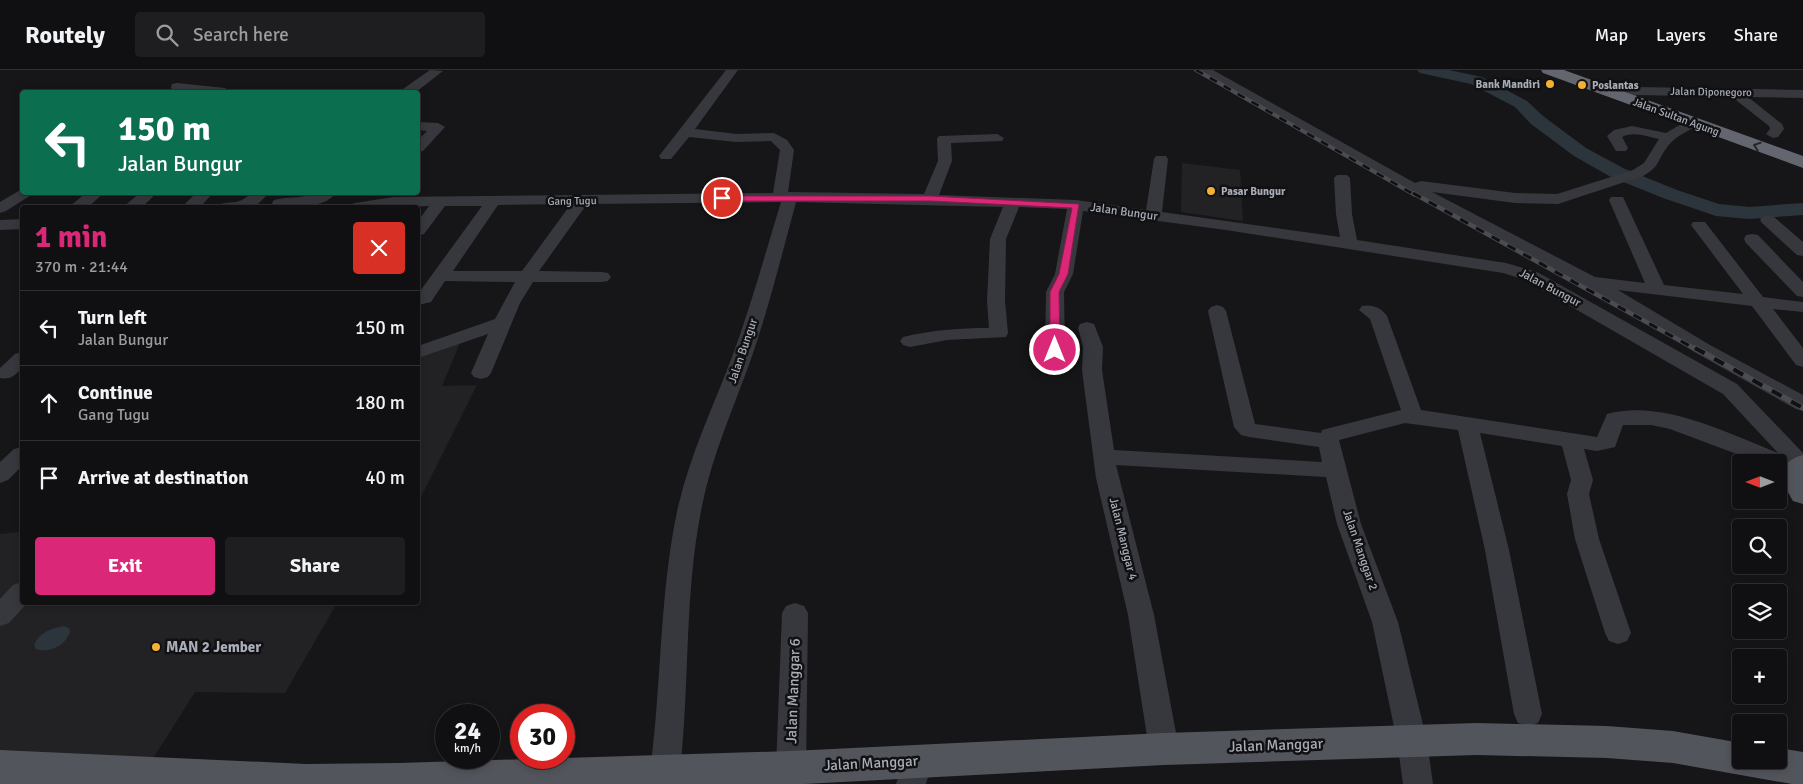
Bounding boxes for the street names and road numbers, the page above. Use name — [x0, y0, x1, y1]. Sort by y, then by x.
street label: Jalan Diponegoro — [1670, 85, 1752, 99]
street label: Jalan Sultan Agung — [1631, 95, 1721, 139]
street label: Gang Tugu — [547, 194, 597, 208]
street label: Jalan Bungur — [1089, 200, 1159, 224]
street label: Jalan Bungur — [1517, 265, 1584, 311]
street label: Jalan Bungur — [725, 316, 761, 385]
street label: Jalan Manggar 4 — [1105, 496, 1141, 582]
street label: Jalan Manggar 2 — [1339, 508, 1381, 592]
street label: Jalan Manggar 6 — [782, 638, 804, 744]
street label: Jalan Manggar — [1229, 734, 1324, 756]
street label: Jalan Manggar — [823, 752, 919, 774]

